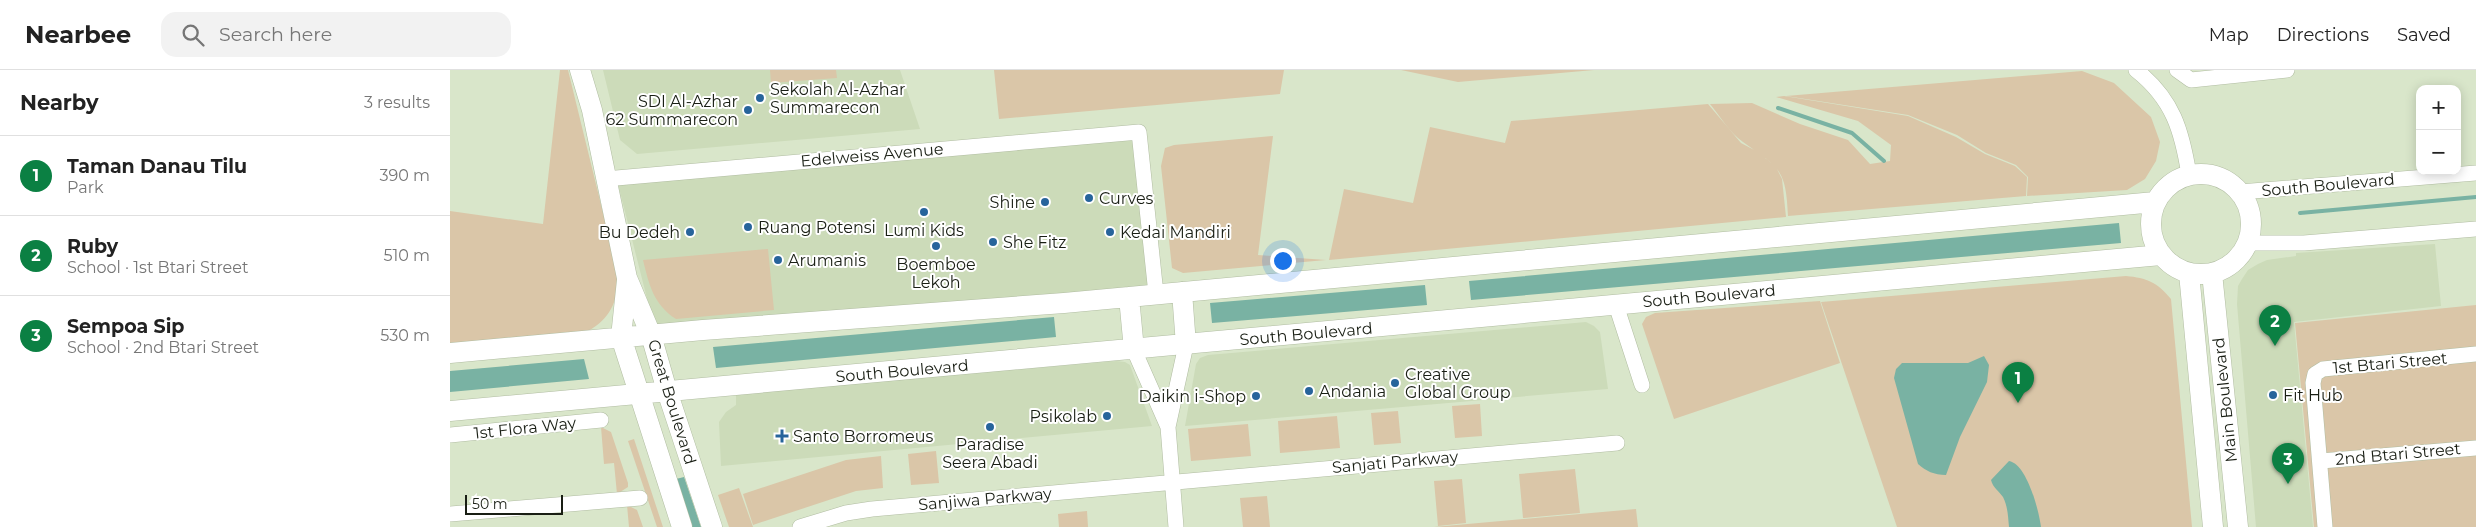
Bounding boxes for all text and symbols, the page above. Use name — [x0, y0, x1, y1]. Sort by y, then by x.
search box — [161, 12, 511, 57]
text: Nearbee — [25, 20, 131, 49]
icon: search — [179, 21, 207, 49]
text: Search here — [219, 23, 332, 46]
text: Map — [2209, 24, 2249, 46]
text: Directions — [2277, 24, 2369, 46]
text: Saved — [2397, 24, 2451, 46]
place label: Sekolah Al-Azhar Summarecon — [770, 80, 906, 117]
map controls — [2416, 85, 2461, 175]
button: + — [2416, 85, 2461, 130]
text: Nearby — [20, 90, 99, 115]
place label: SDI Al-Azhar 62 Summarecon — [605, 92, 738, 129]
marker: Sekolah Al-Azhar Summarecon — [754, 92, 766, 104]
text: 3 results — [364, 93, 430, 112]
marker: SDI Al-Azhar 62 Summarecon — [742, 104, 754, 116]
button: − — [2416, 130, 2461, 175]
street label: Edelweiss Avenue — [800, 139, 944, 171]
text: Taman Danau Tilu — [67, 155, 247, 178]
text: 1 — [33, 166, 39, 185]
text: 390 m — [379, 166, 430, 185]
street label: South Boulevard — [2261, 170, 2395, 200]
text: Park — [67, 178, 104, 197]
place label: Curves — [1099, 189, 1154, 208]
marker: Curves — [1083, 192, 1095, 204]
place label: Shine — [990, 193, 1035, 212]
marker: Shine — [1039, 196, 1051, 208]
marker: Lumi Kids — [918, 206, 930, 218]
place label: Ruang Potensi — [758, 218, 876, 237]
marker: Ruang Potensi — [742, 221, 754, 233]
place label: Lumi Kids — [884, 221, 964, 240]
place label: Bu Dedeh — [599, 223, 680, 242]
place label: Kedai Mandiri — [1120, 223, 1231, 242]
marker: Bu Dedeh — [684, 226, 696, 238]
marker: Kedai Mandiri — [1104, 226, 1116, 238]
place label: She Fitz — [1003, 233, 1066, 252]
text: Ruby — [67, 235, 118, 258]
marker: She Fitz — [987, 236, 999, 248]
marker: Boemboe Lekoh — [930, 240, 942, 252]
text: 2 — [31, 246, 41, 265]
text: 510 m — [383, 246, 430, 265]
your location — [1270, 248, 1296, 274]
place label: Arumanis — [788, 251, 866, 270]
marker: Arumanis — [772, 254, 784, 266]
place label: Boemboe Lekoh — [896, 255, 976, 292]
text: School · 1st Btari Street — [67, 258, 248, 277]
street label: South Boulevard — [1642, 281, 1776, 311]
pin: 2 — [2259, 305, 2291, 346]
text: Sempoa Sip — [67, 315, 184, 338]
street label: South Boulevard — [1239, 319, 1373, 349]
text: 3 — [31, 326, 41, 345]
text: 530 m — [380, 326, 430, 345]
street label: Great Boulevard — [644, 337, 700, 467]
street label: Main Boulevard — [2209, 337, 2241, 463]
text: School · 2nd Btari Street — [67, 338, 259, 357]
street label: 1st Btari Street — [2332, 348, 2449, 377]
street label: South Boulevard — [835, 356, 969, 386]
pin: 1 — [2002, 362, 2034, 403]
place label: Creative Global Group — [1405, 365, 1511, 402]
marker: Creative Global Group — [1389, 377, 1401, 389]
place label: Andania — [1319, 382, 1386, 401]
marker: Andania — [1303, 385, 1315, 397]
place label: Fit Hub — [2283, 386, 2343, 405]
place label: Daikin i-Shop — [1138, 387, 1246, 406]
marker: Fit Hub — [2267, 389, 2279, 401]
marker: Daikin i-Shop — [1250, 390, 1262, 402]
place label: Psikolab — [1030, 407, 1097, 426]
marker: Psikolab — [1101, 410, 1113, 422]
street label: 1st Flora Way — [473, 413, 577, 443]
marker: Paradise Seera Abadi — [984, 421, 996, 433]
place label: Santo Borromeus — [793, 427, 934, 446]
marker: Santo Borromeus — [775, 429, 789, 443]
place label: Paradise Seera Abadi — [942, 435, 1038, 472]
street label: 2nd Btari Street — [2335, 439, 2462, 469]
pin: 3 — [2272, 443, 2304, 484]
street label: Sanjati Parkway — [1331, 447, 1459, 477]
street label: Sanjiwa Parkway — [918, 484, 1053, 514]
scale bar — [465, 492, 562, 515]
text: 50 m — [472, 495, 508, 513]

